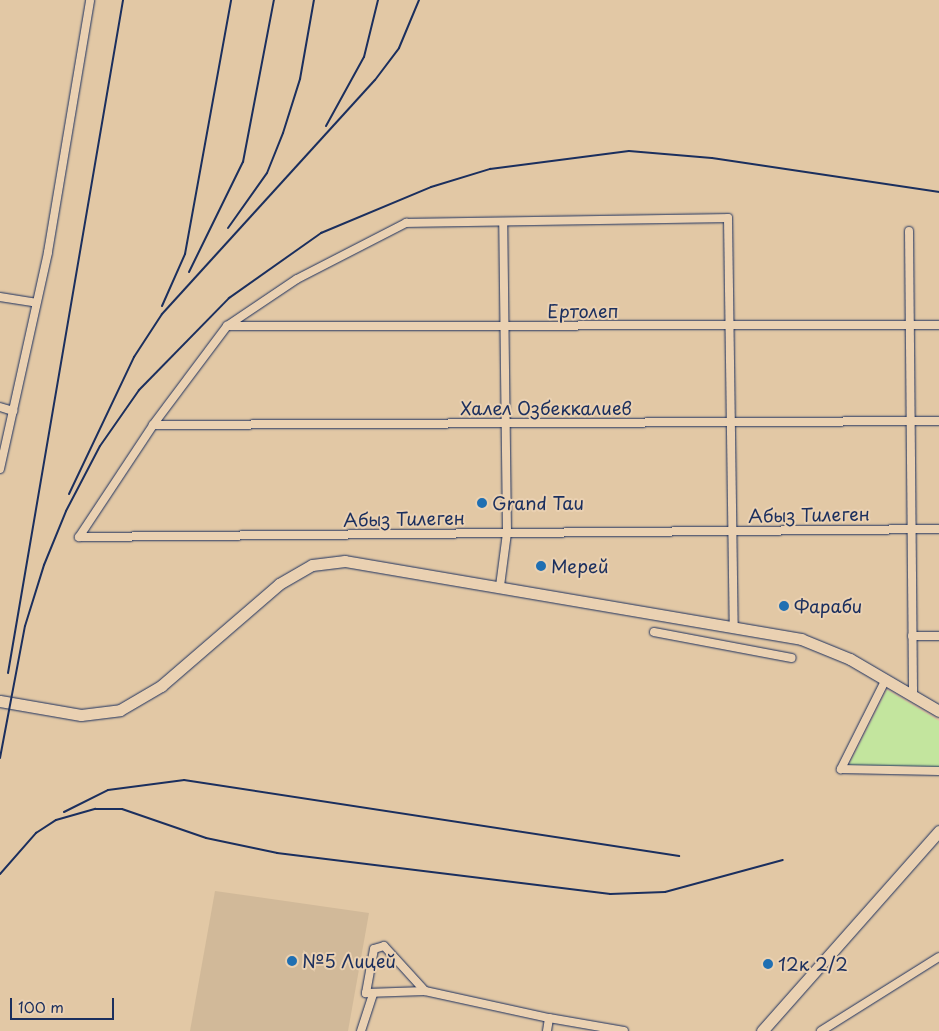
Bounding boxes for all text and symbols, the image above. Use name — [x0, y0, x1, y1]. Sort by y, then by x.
street label: Ертолеп — [547, 300, 619, 322]
street label: Халел Озбеккалиев — [460, 397, 632, 419]
place label: Grand Tau — [492, 492, 585, 514]
marker: Grand Tau — [476, 497, 488, 509]
street label: Абыз Тилеген — [748, 503, 870, 527]
street label: Абыз Тилеген — [343, 507, 465, 531]
place label: Мерей — [551, 555, 609, 577]
marker: Мерей — [535, 560, 547, 572]
place label: Фараби — [794, 595, 862, 617]
marker: Фараби — [778, 600, 790, 612]
place label: №5 Лицей — [302, 950, 396, 972]
place label: 12к 2/2 — [778, 953, 848, 975]
marker: №5 Лицей — [286, 955, 298, 967]
marker: 12к 2/2 — [762, 958, 774, 970]
scale bar — [12, 988, 116, 1020]
text: 100 m — [18, 995, 64, 1018]

